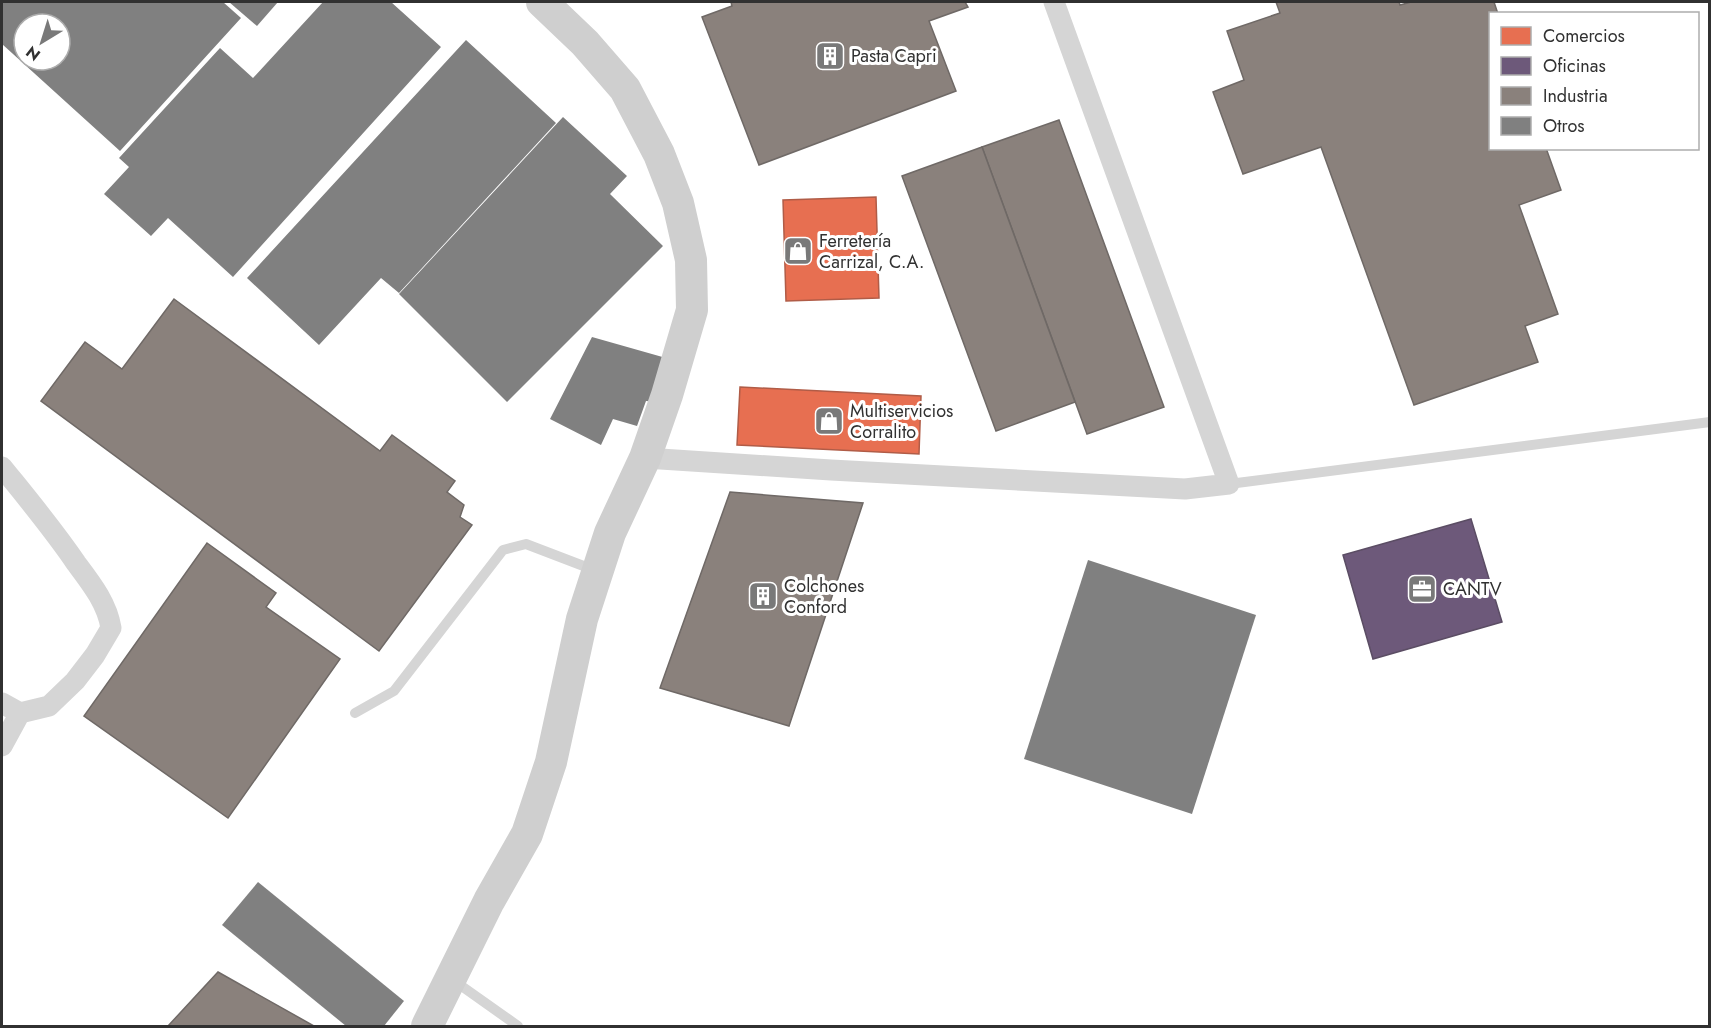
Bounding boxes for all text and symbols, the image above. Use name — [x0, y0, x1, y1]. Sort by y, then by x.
north arrow — [12, 12, 72, 72]
legend — [1489, 12, 1699, 150]
text: Comercios — [1543, 23, 1625, 49]
text: N — [21, 40, 45, 66]
building icon: Pasta Capri — [814, 40, 846, 72]
place label: Pasta Capri — [851, 43, 937, 69]
text: Oficinas — [1543, 53, 1606, 79]
text: Industria — [1543, 83, 1608, 109]
text: Otros — [1543, 113, 1585, 139]
place label: Ferretería Carrizal, C.A. — [819, 228, 924, 275]
shop icon: Ferretería Carrizal, C.A. — [782, 235, 814, 267]
place label: Multiservicios Corralito — [850, 398, 953, 445]
shop icon: Multiservicios Corralito — [813, 405, 845, 437]
place label: Colchones Conford — [784, 573, 864, 620]
office icon: CANTV — [1406, 573, 1438, 605]
place label: CANTV — [1443, 576, 1502, 602]
building icon: Colchones Conford — [747, 580, 779, 612]

